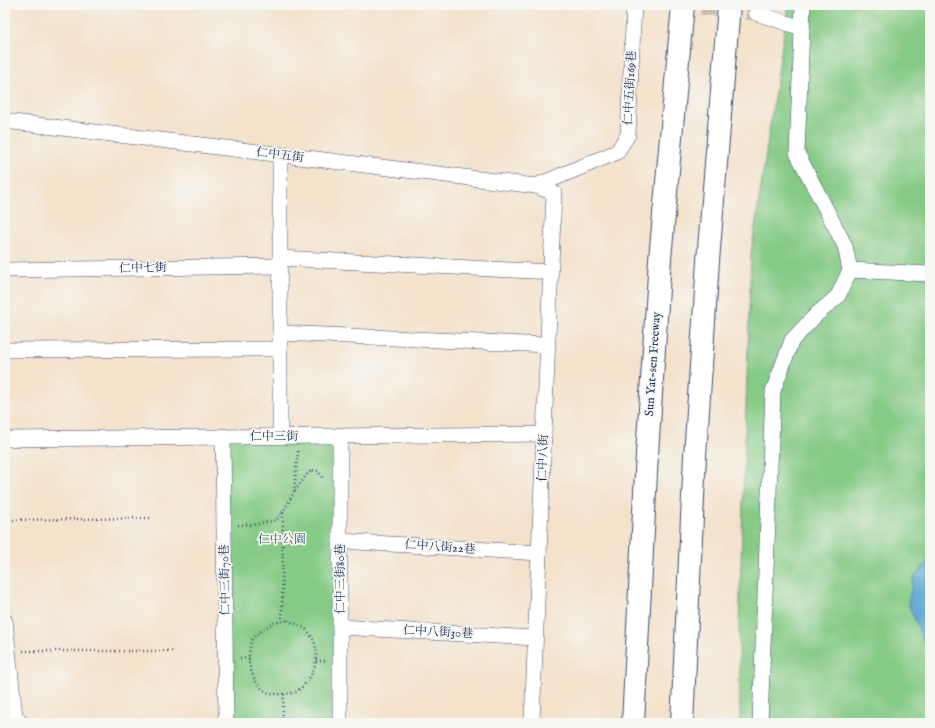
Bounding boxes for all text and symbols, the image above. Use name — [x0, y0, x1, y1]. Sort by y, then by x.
street label: 仁中五街169巷 — [621, 50, 639, 126]
street label: 仁中五街 — [255, 145, 306, 165]
street label: 仁中七街 — [119, 260, 168, 276]
street label: Sun Yat-sen Freeway — [642, 311, 664, 417]
street label: 仁中三街 — [250, 429, 299, 444]
street label: 仁中八街 — [535, 433, 551, 482]
park label: 仁中公園 — [258, 532, 306, 547]
street label: 仁中八街22巷 — [404, 537, 476, 557]
street label: 仁中三街70巷 — [217, 544, 233, 616]
street label: 仁中三街80巷 — [333, 544, 348, 614]
street label: 仁中八街30巷 — [402, 623, 474, 641]

